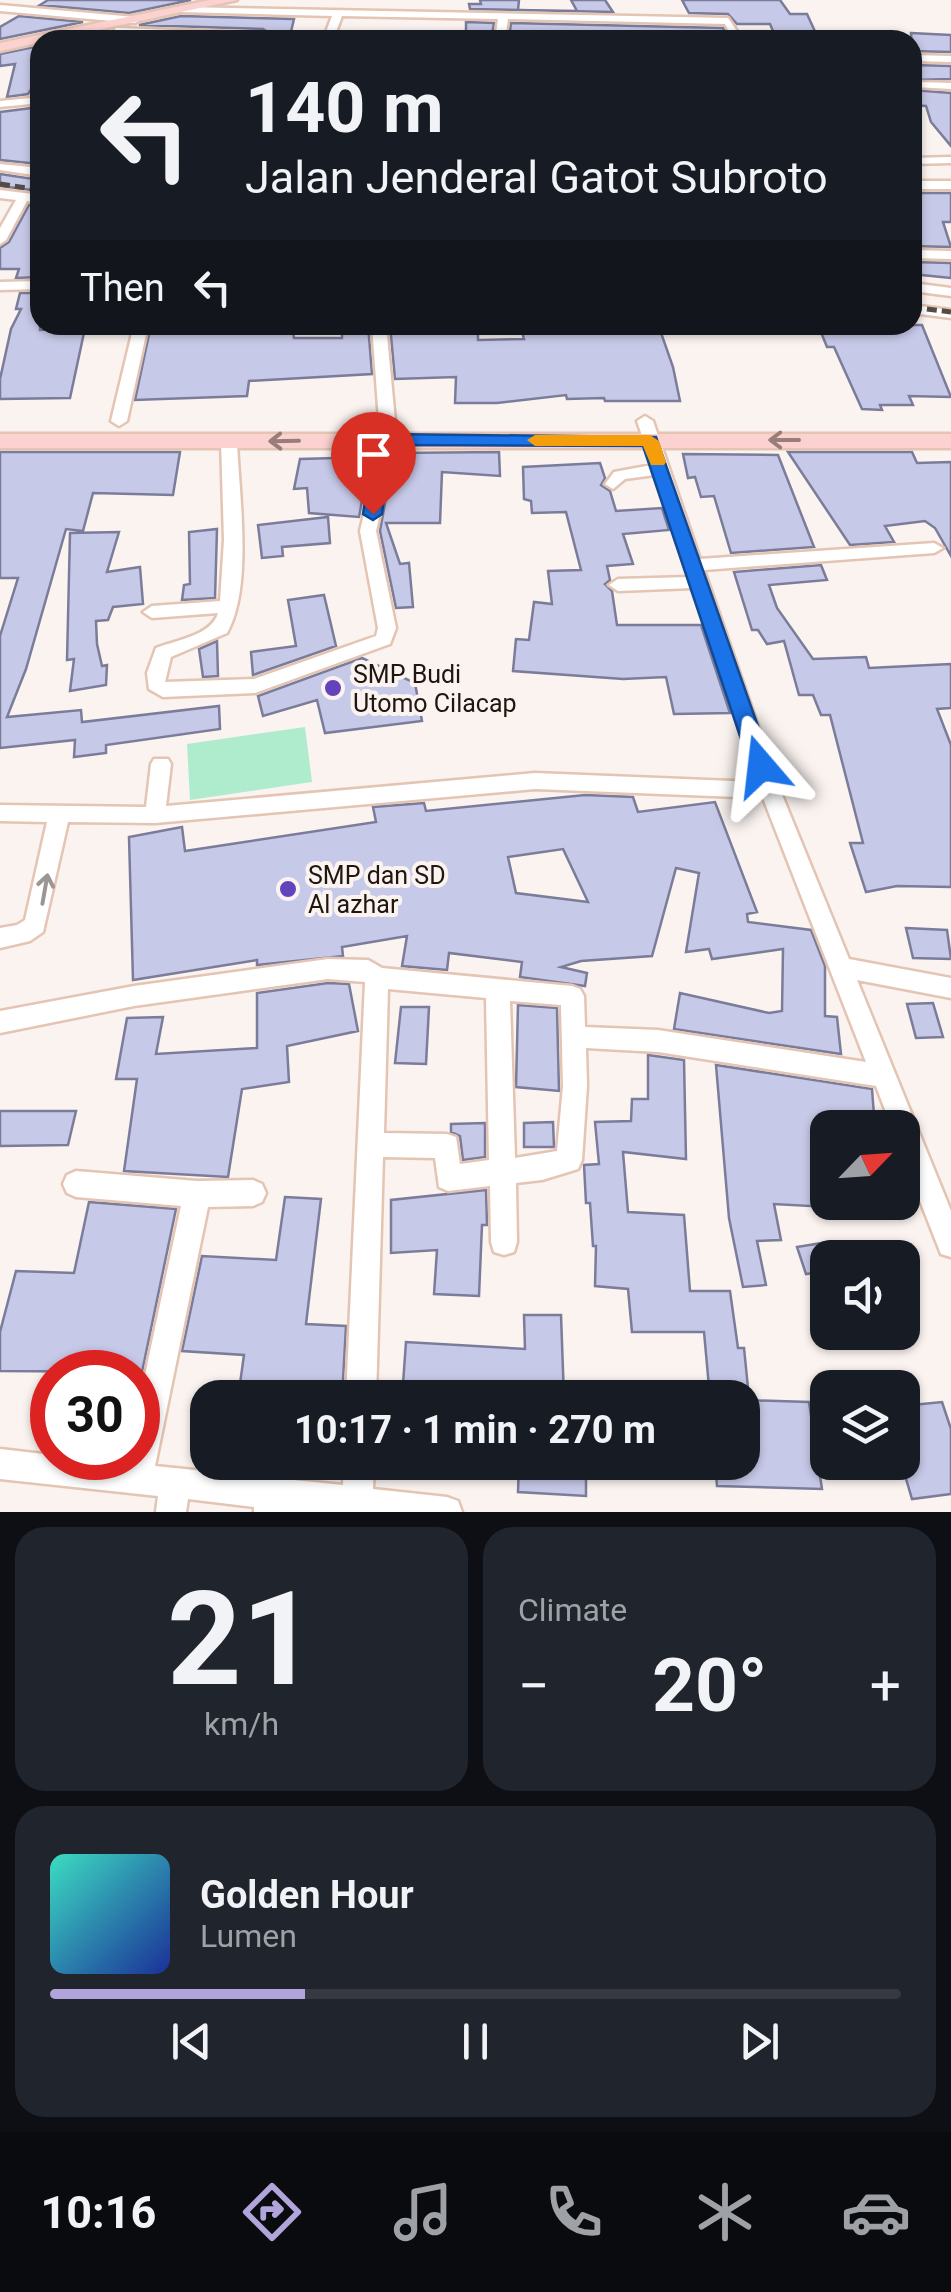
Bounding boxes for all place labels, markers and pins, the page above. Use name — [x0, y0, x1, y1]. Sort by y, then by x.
pin — [331, 412, 416, 515]
place label: SMP Budi Utomo Cilacap — [353, 660, 517, 718]
marker: SMP Budi Utomo Cilacap — [322, 677, 344, 699]
place label: SMP dan SD Al azhar — [308, 861, 446, 919]
marker: SMP dan SD Al azhar — [277, 878, 299, 900]

